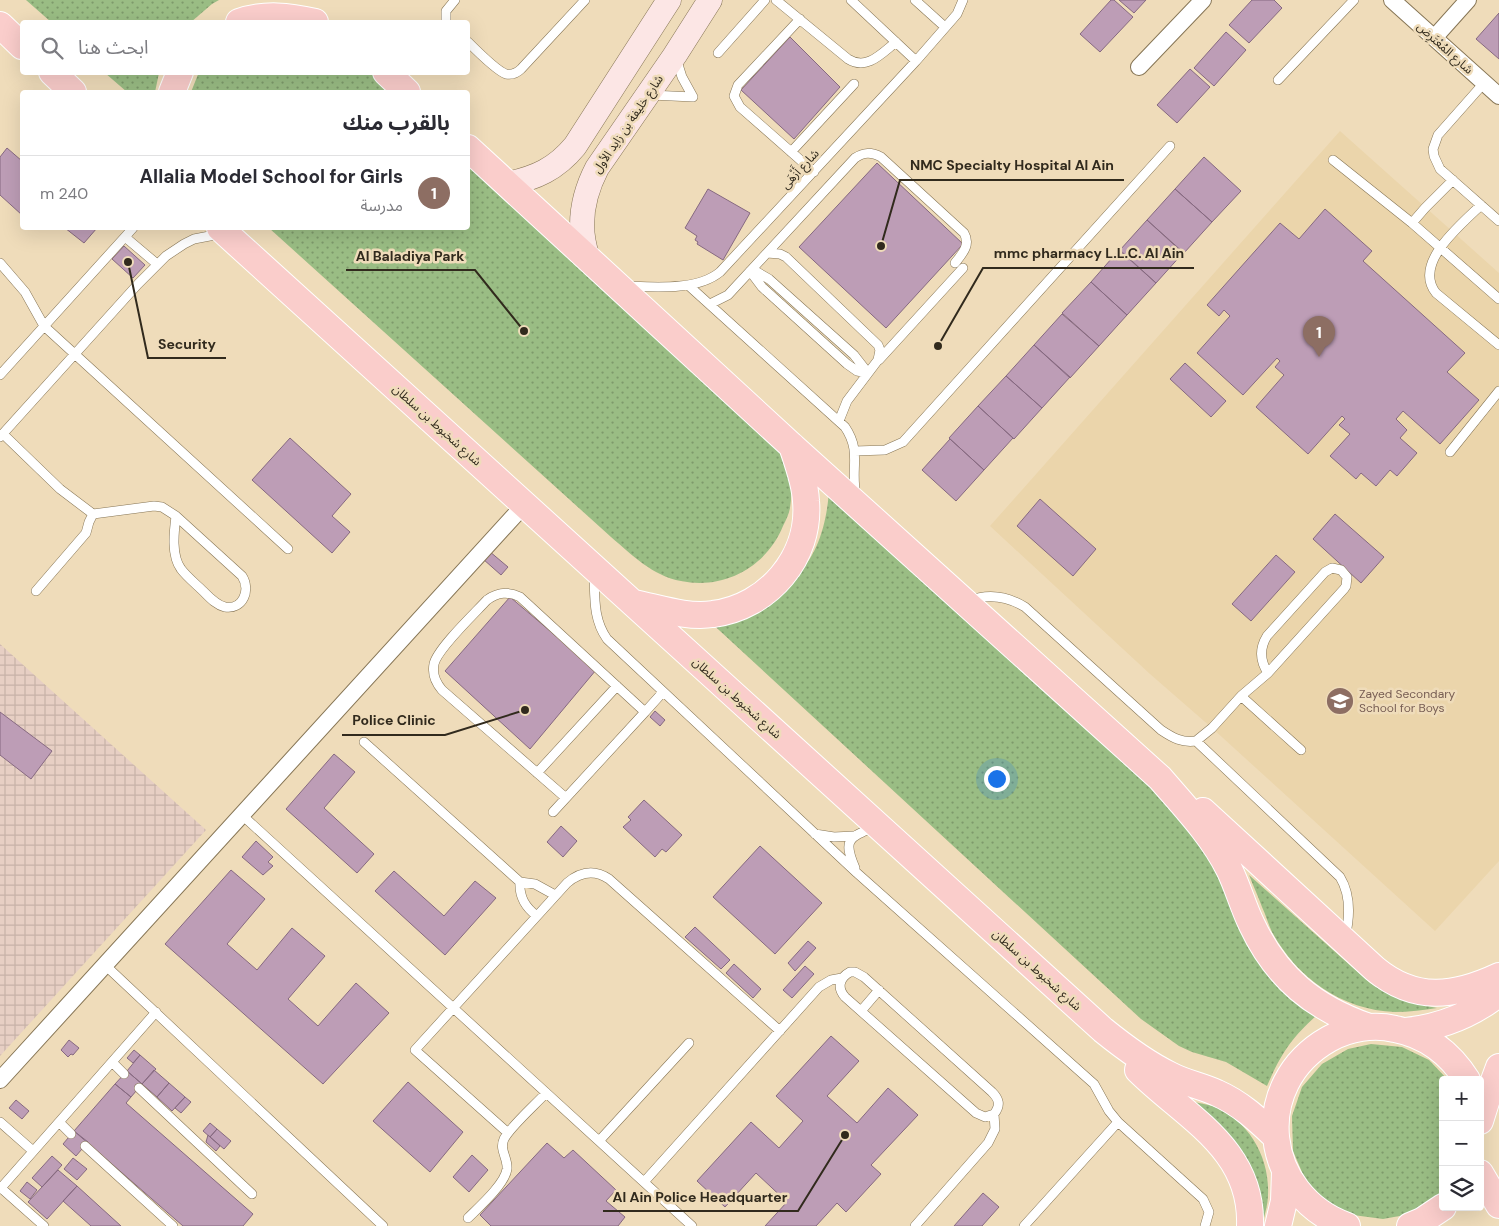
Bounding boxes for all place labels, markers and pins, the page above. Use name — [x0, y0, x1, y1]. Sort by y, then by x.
callout: NMC Specialty Hospital Al Ain — [900, 151, 1124, 180]
callout: mmc pharmacy L.L.C. Al Ain — [983, 239, 1194, 268]
callout: Al Baladiya Park — [346, 241, 475, 270]
pin: 1 — [1303, 316, 1335, 357]
callout: Security — [148, 329, 226, 358]
school or university icon: Zayed Secondary School for Boys — [1325, 686, 1355, 716]
place label: Zayed Secondary School for Boys — [1359, 686, 1456, 716]
callout: Police Clinic — [342, 706, 445, 735]
callout: Al Ain Police Headquarter — [603, 1182, 798, 1211]

